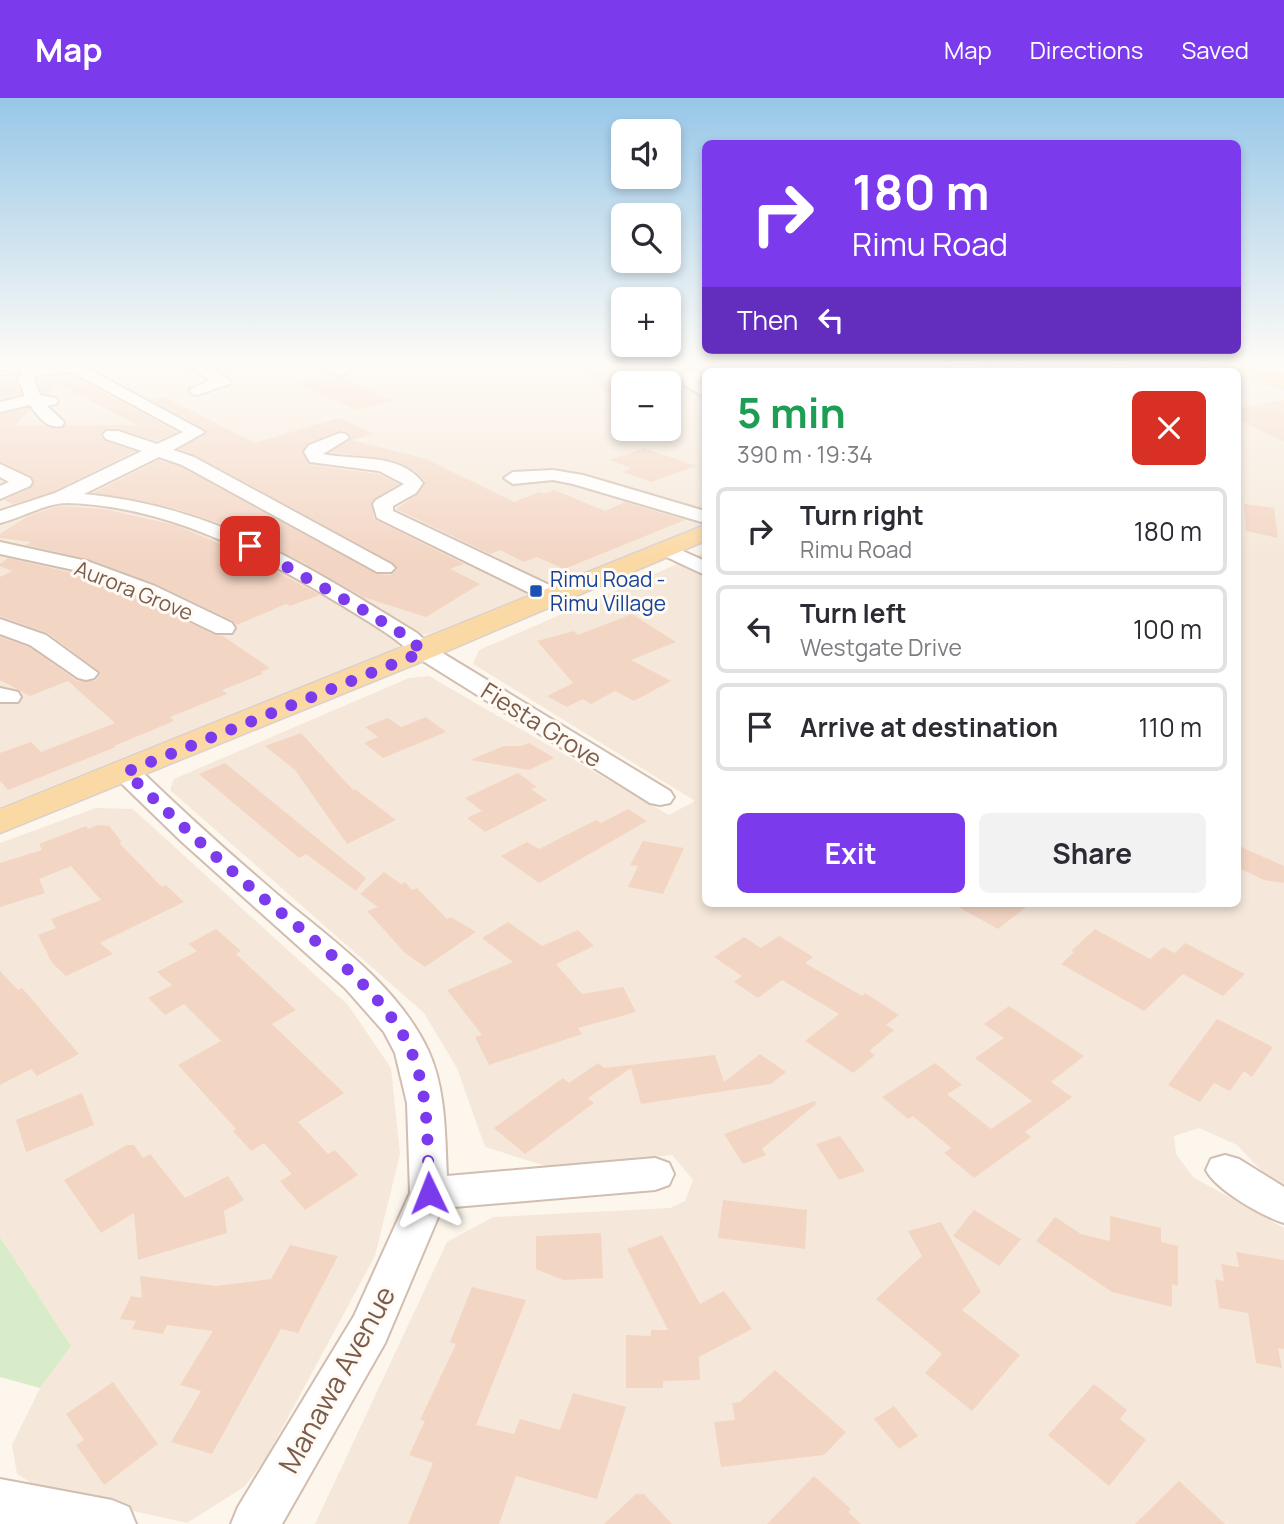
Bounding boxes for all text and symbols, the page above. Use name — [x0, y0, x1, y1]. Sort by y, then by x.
text: Map — [35, 27, 103, 72]
text: Map — [944, 33, 992, 66]
text: Directions — [1030, 33, 1143, 66]
text: Saved — [1181, 33, 1249, 66]
map controls — [611, 119, 681, 441]
button: sound — [611, 119, 681, 189]
text: 180 m — [852, 158, 990, 225]
icon: right — [737, 168, 828, 259]
button: search — [611, 203, 681, 273]
text: Rimu Road — [852, 222, 1008, 266]
button: + — [611, 287, 681, 357]
icon: left — [812, 301, 850, 339]
text: Then — [737, 302, 798, 338]
button: − — [611, 371, 681, 441]
text: 5 min — [737, 383, 846, 441]
button: close — [1132, 391, 1206, 465]
text: 390 m · 19:34 — [737, 438, 873, 470]
text: Turn right — [800, 497, 924, 533]
icon: right — [741, 512, 779, 550]
text: 180 m — [1134, 513, 1202, 549]
pin — [220, 516, 280, 576]
icon: arrive — [231, 527, 269, 565]
text: Rimu Road — [800, 533, 912, 565]
street label: Aurora Grove — [71, 554, 197, 626]
place label: Rimu Road - Rimu Village — [550, 565, 666, 617]
marker: Rimu Road - Rimu Village — [528, 583, 544, 599]
text: Turn left — [800, 595, 907, 631]
icon: left — [741, 610, 779, 648]
text: 100 m — [1133, 611, 1202, 647]
text: Westgate Drive — [800, 631, 962, 663]
street label: Fiesta Grove — [475, 674, 609, 774]
icon: arrive — [741, 708, 779, 746]
text: Arrive at destination — [800, 709, 1058, 745]
text: 110 m — [1139, 709, 1202, 745]
button: Exit — [737, 813, 965, 893]
button: Share — [979, 813, 1206, 893]
position arrow — [392, 1156, 466, 1230]
street label: Manawa Avenue — [269, 1279, 403, 1479]

